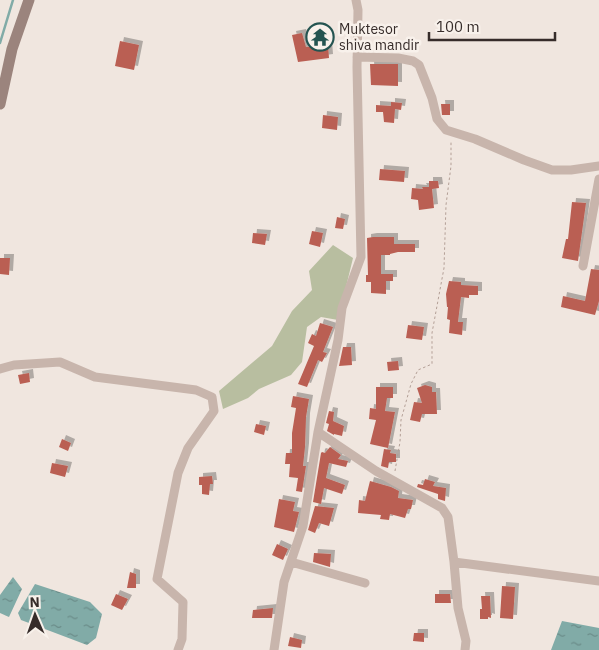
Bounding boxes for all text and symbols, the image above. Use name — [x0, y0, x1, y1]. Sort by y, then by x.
scale bar — [429, 10, 555, 42]
text: 100 m — [436, 17, 480, 36]
place label: Muktesor shiva mandir — [339, 20, 419, 54]
temple icon: Muktesor shiva mandir — [305, 22, 335, 52]
north arrow — [10, 590, 60, 640]
text: N — [29, 593, 40, 611]

